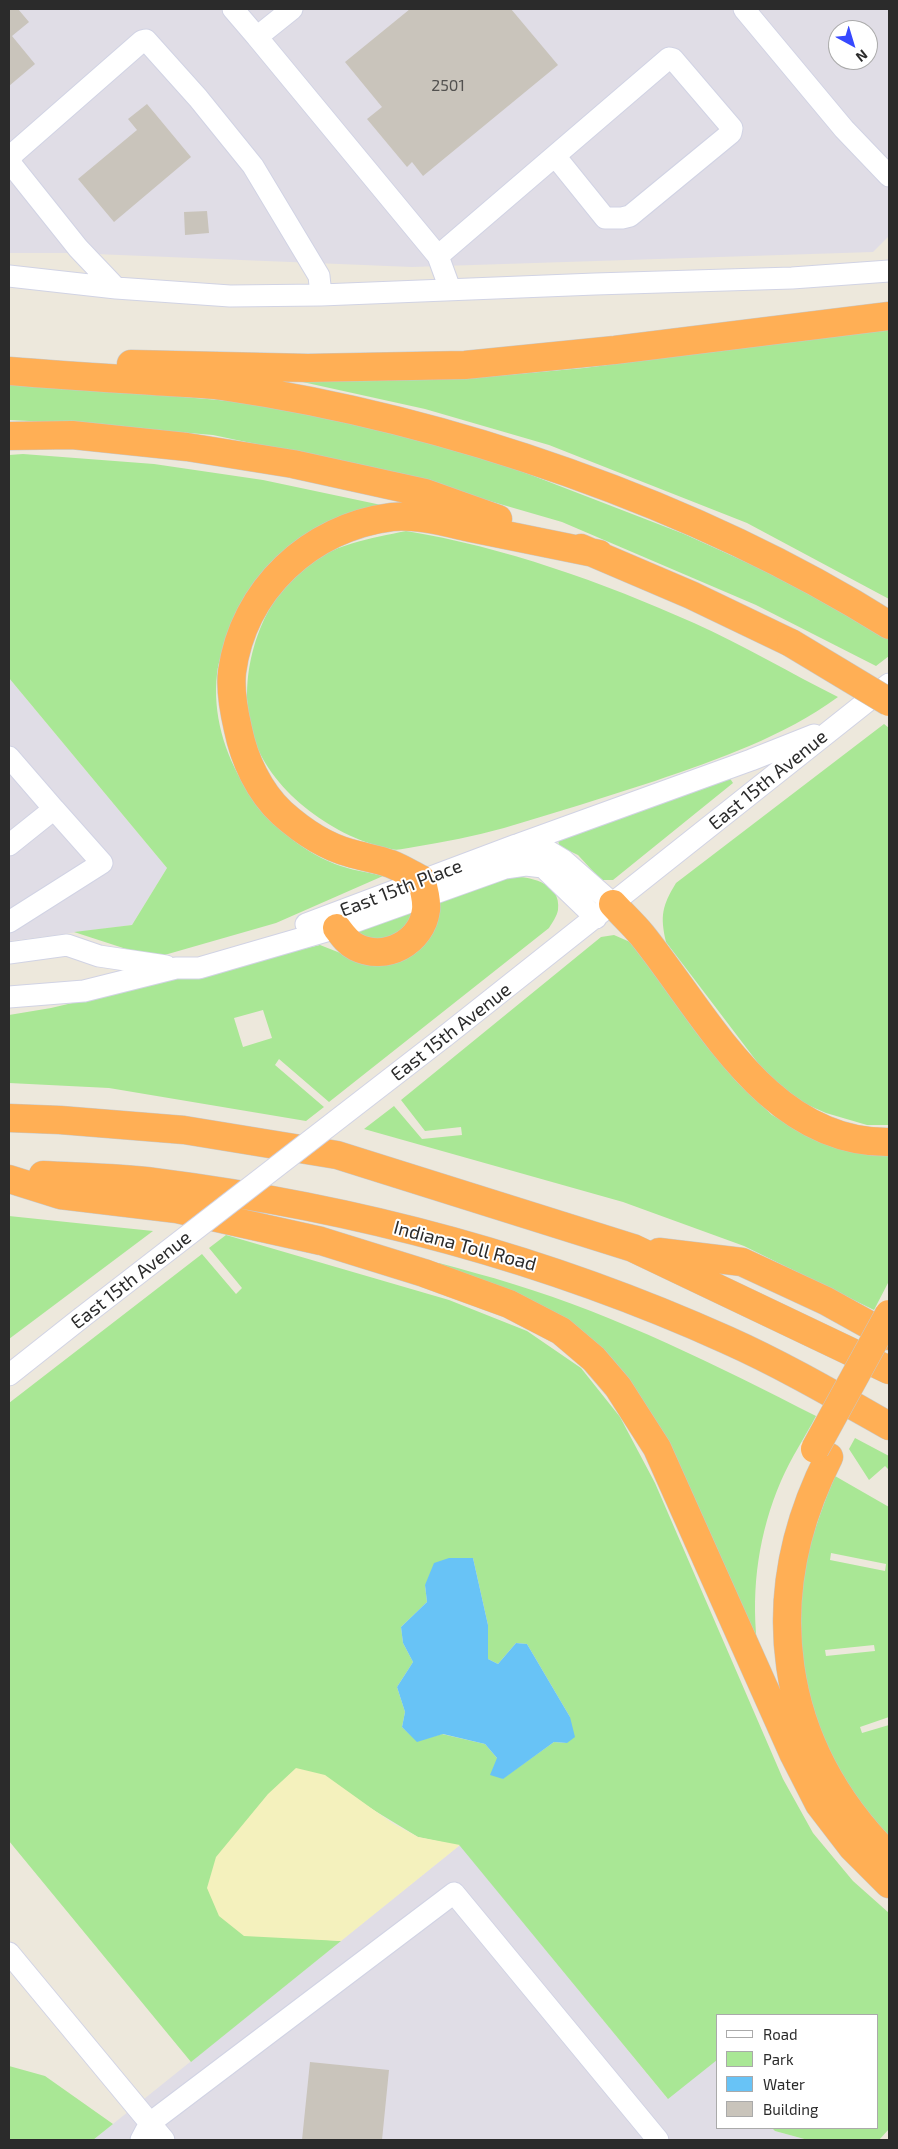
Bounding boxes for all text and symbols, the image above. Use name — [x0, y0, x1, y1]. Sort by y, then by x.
north arrow — [828, 20, 878, 70]
text: N — [853, 46, 871, 66]
house number: 2501 — [431, 76, 465, 96]
street label: East 15th Avenue — [704, 725, 832, 835]
street label: East 15th Place — [337, 854, 465, 922]
street label: East 15th Avenue — [386, 978, 516, 1086]
street label: Indiana Toll Road — [391, 1216, 539, 1276]
street label: East 15th Avenue — [66, 1226, 196, 1334]
legend — [716, 2014, 878, 2129]
text: Road — [763, 2025, 798, 2043]
text: Park — [763, 2050, 794, 2068]
text: Water — [763, 2075, 805, 2093]
text: Building — [763, 2100, 818, 2118]

